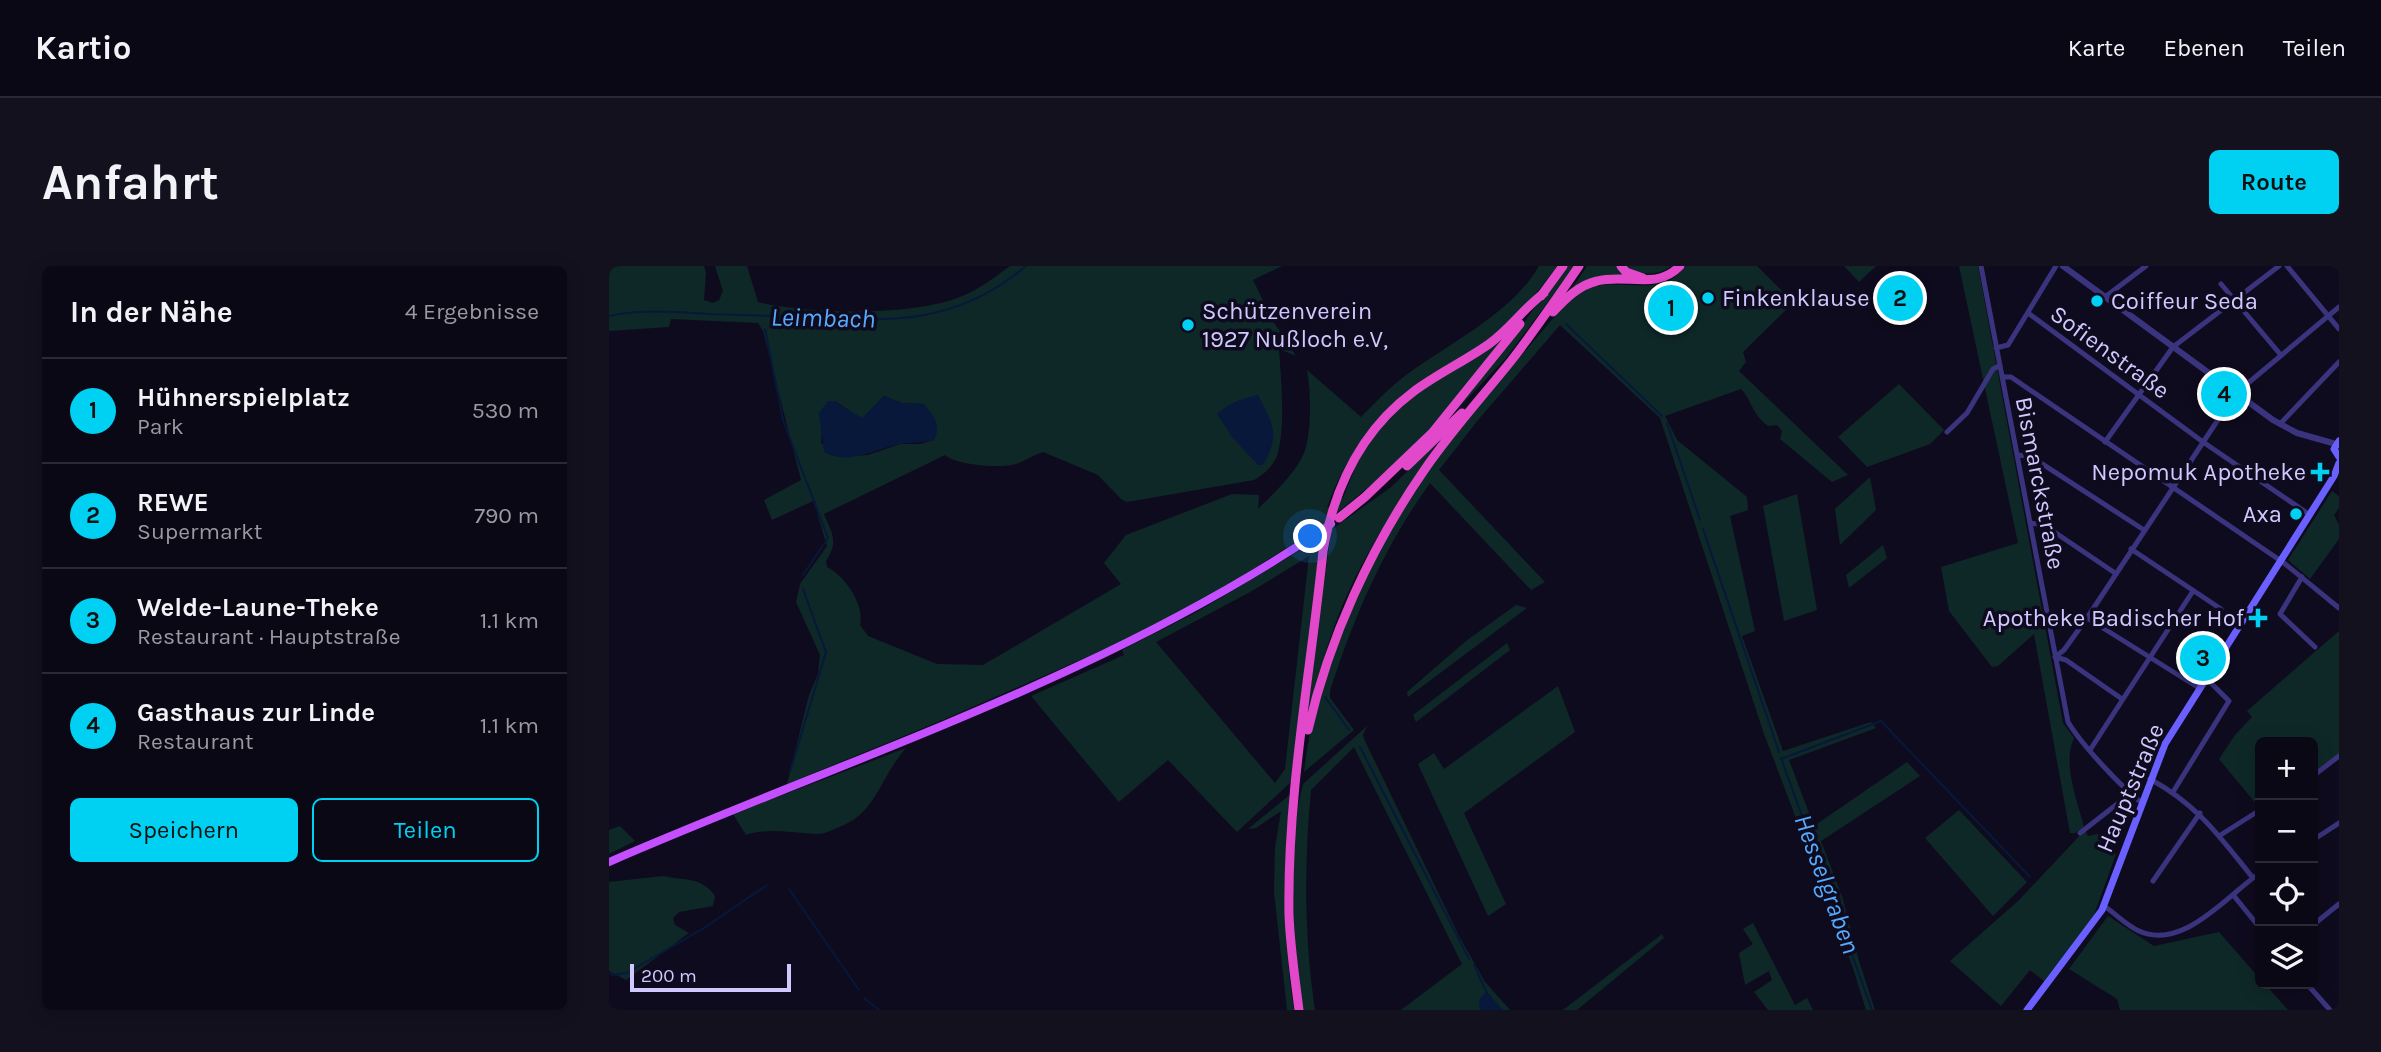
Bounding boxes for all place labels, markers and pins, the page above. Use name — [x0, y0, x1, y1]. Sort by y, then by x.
pin: 2 — [1877, 272, 1923, 324]
pin: 1 — [1648, 282, 1694, 334]
place label: Finkenklause — [1722, 284, 1869, 312]
place label: Coiffeur Seda — [2111, 287, 2258, 315]
marker: Finkenklause — [1700, 290, 1716, 306]
marker: Coiffeur Seda — [2089, 293, 2105, 309]
place label: Schützenverein 1927 Nußloch e.V, — [1202, 297, 1388, 353]
marker: Schützenverein 1927 Nußloch e.V, — [1180, 317, 1196, 333]
pin: 4 — [2201, 368, 2247, 420]
place label: Nepomuk Apotheke — [2091, 458, 2306, 486]
marker: Nepomuk Apotheke — [2312, 464, 2328, 480]
place label: Axa — [2243, 500, 2282, 528]
marker: Axa — [2288, 506, 2304, 522]
place label: Apotheke Badischer Hof — [1983, 604, 2245, 632]
marker: Apotheke Badischer Hof — [2250, 610, 2266, 626]
pin: 3 — [2180, 632, 2226, 684]

